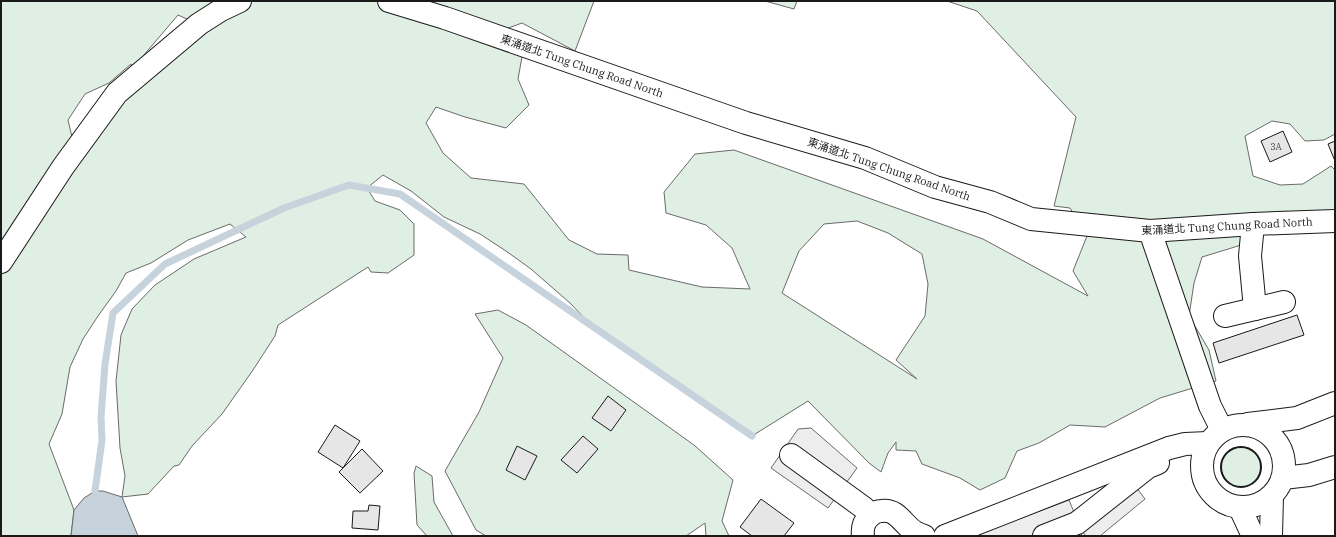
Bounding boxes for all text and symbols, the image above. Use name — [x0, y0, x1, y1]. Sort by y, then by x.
street label: 東涌道北 Tung Chung Road North — [499, 31, 665, 101]
street label: 東涌道北 Tung Chung Road North — [806, 134, 972, 204]
house number: 3A — [1270, 141, 1283, 152]
street label: 東涌道北 Tung Chung Road North — [1141, 215, 1313, 237]

